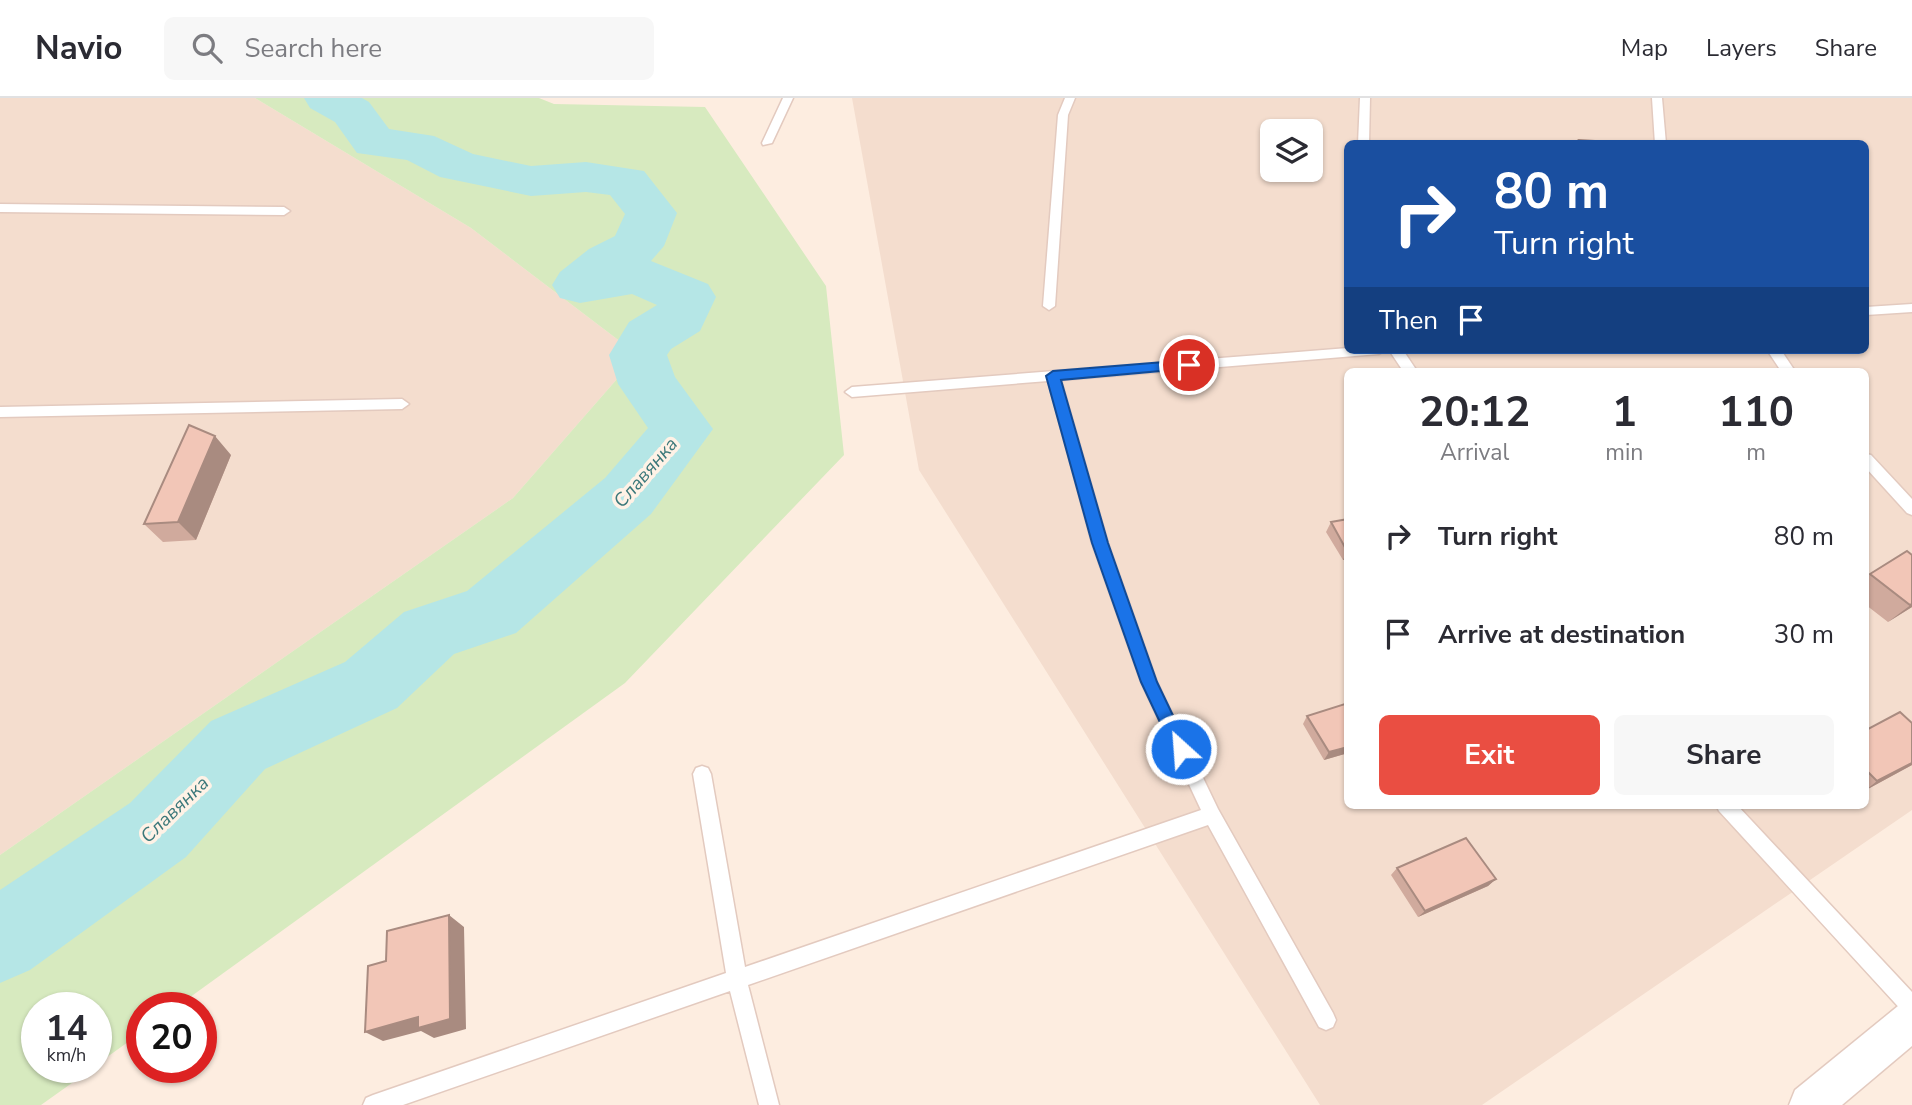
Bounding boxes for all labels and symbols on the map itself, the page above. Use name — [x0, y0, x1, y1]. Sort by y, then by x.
pin — [1159, 335, 1219, 395]
water label: Славянка — [608, 432, 684, 514]
position arrow — [1144, 712, 1218, 786]
water label: Славянка — [135, 771, 215, 849]
speed limit sign: 20 — [126, 992, 217, 1083]

